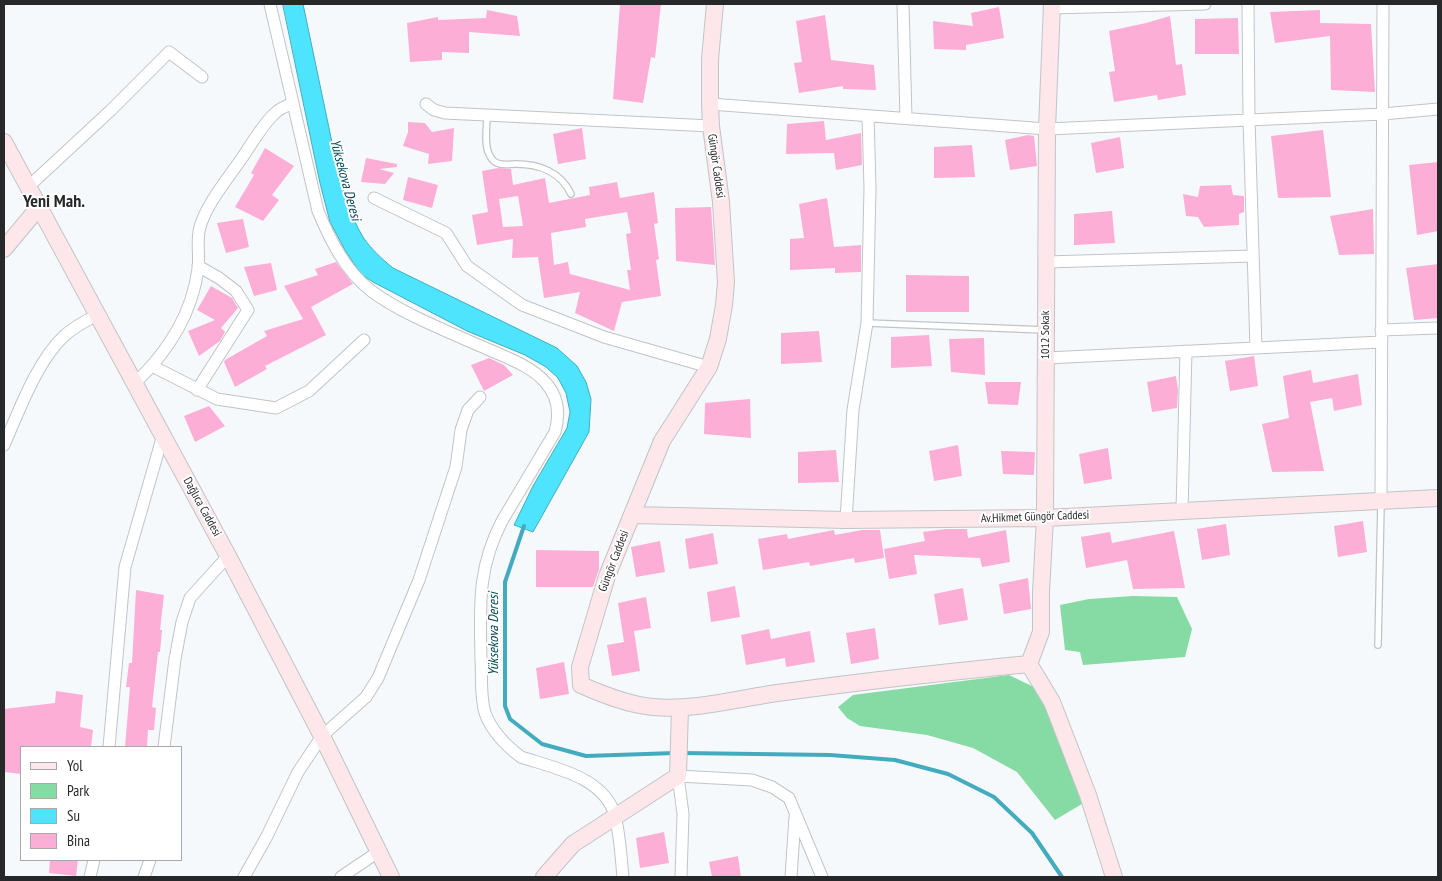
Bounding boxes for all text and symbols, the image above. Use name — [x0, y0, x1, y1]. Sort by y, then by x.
street label: Güngör Caddesi — [704, 133, 728, 199]
water label: Yüksekova Deresi — [326, 138, 364, 222]
district label: Yeni Mah. — [23, 191, 85, 213]
street label: 1012 Sokak — [1039, 311, 1053, 359]
street label: Dağlıca Caddesi — [180, 475, 224, 539]
street label: Av.Hikmet Güngör Caddesi — [981, 508, 1089, 526]
street label: Güngör Caddesi — [596, 528, 632, 594]
water label: Yüksekova Deresi — [486, 592, 502, 676]
legend — [20, 746, 182, 861]
text: Yol — [67, 756, 83, 775]
text: Park — [67, 781, 89, 800]
text: Su — [67, 806, 80, 825]
text: Bina — [67, 831, 90, 850]

